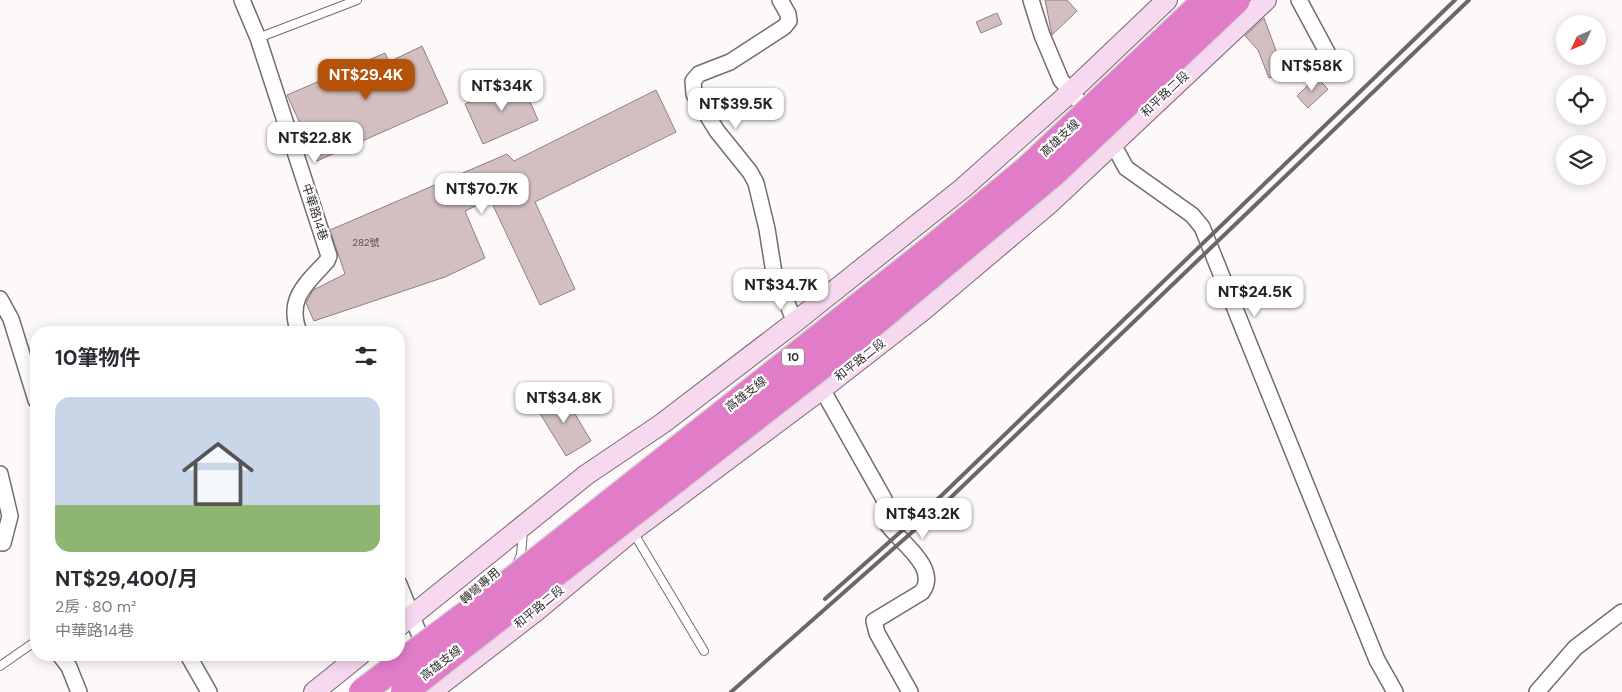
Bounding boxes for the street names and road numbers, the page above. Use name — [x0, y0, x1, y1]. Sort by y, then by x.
street label: 和平路二段 — [1138, 68, 1192, 120]
street label: 高雄支線 — [1037, 116, 1083, 160]
street label: 中華路14巷 — [298, 181, 332, 243]
street label: 和平路二段 — [831, 335, 889, 385]
road number: 10 — [782, 348, 804, 366]
street label: 高雄支線 — [722, 373, 770, 415]
street label: 轉彎專用 — [457, 564, 503, 608]
street label: 和平路二段 — [511, 582, 567, 632]
street label: 高雄支線 — [417, 642, 465, 684]

